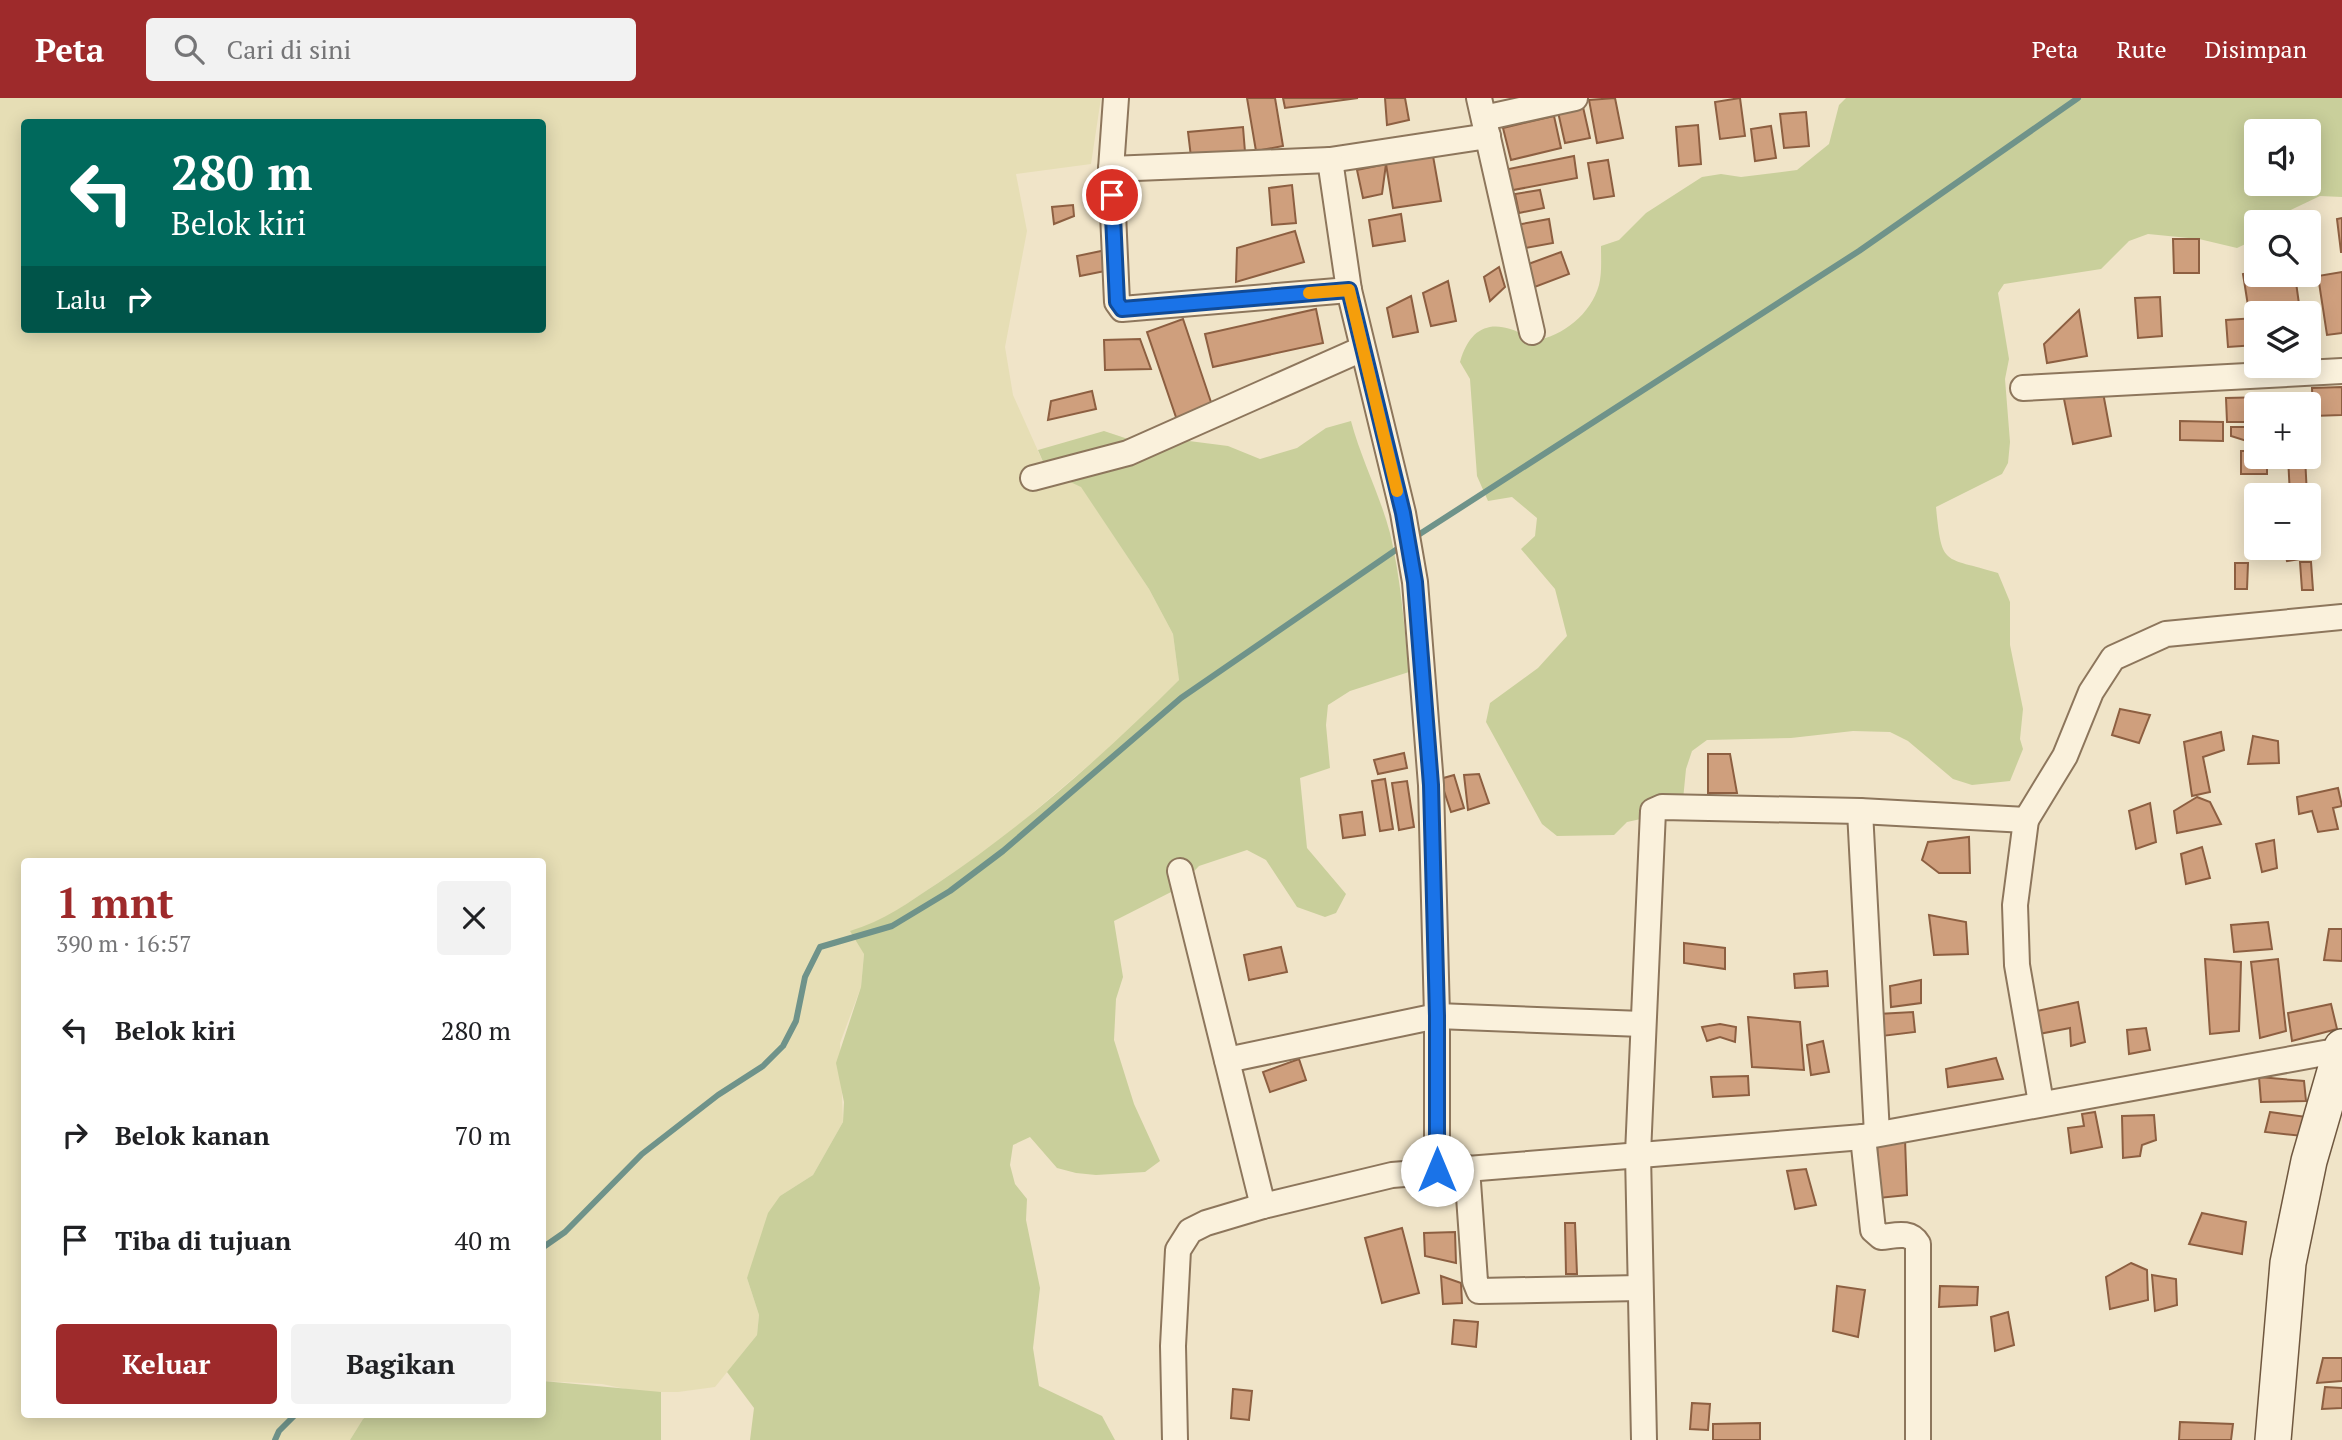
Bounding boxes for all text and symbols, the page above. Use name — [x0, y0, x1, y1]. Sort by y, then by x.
search box — [146, 18, 636, 81]
text: Peta — [35, 28, 104, 71]
icon: search — [170, 30, 208, 68]
text: Cari di sini — [226, 32, 351, 66]
text: Peta — [2032, 33, 2078, 65]
text: Rute — [2116, 33, 2166, 65]
text: Disimpan — [2204, 33, 2307, 65]
map controls — [2244, 119, 2321, 560]
button: sound — [2244, 119, 2321, 196]
text: 280 m — [171, 139, 313, 204]
icon: left — [56, 147, 147, 238]
pin — [1082, 165, 1142, 225]
icon: arrive — [1093, 176, 1131, 214]
text: Belok kiri — [171, 202, 306, 244]
button: search — [2244, 210, 2321, 287]
icon: right — [120, 280, 158, 318]
text: Lalu — [56, 282, 106, 316]
button: layers — [2244, 301, 2321, 378]
button: + — [2244, 392, 2321, 469]
button: − — [2244, 483, 2321, 560]
text: 1 mnt — [56, 874, 174, 930]
button: close — [437, 881, 511, 955]
text: 390 m · 16:57 — [56, 928, 191, 959]
icon: left — [56, 1011, 94, 1049]
text: Belok kiri — [115, 1013, 236, 1047]
text: 280 m — [441, 1013, 511, 1047]
icon: right — [56, 1116, 94, 1154]
text: Belok kanan — [115, 1118, 270, 1152]
text: 70 m — [455, 1118, 511, 1152]
position arrow — [1400, 1133, 1474, 1207]
icon: arrive — [56, 1221, 94, 1259]
text: Tiba di tujuan — [115, 1223, 291, 1257]
text: 40 m — [455, 1223, 511, 1257]
button: Keluar — [56, 1324, 277, 1404]
button: Bagikan — [291, 1324, 511, 1404]

